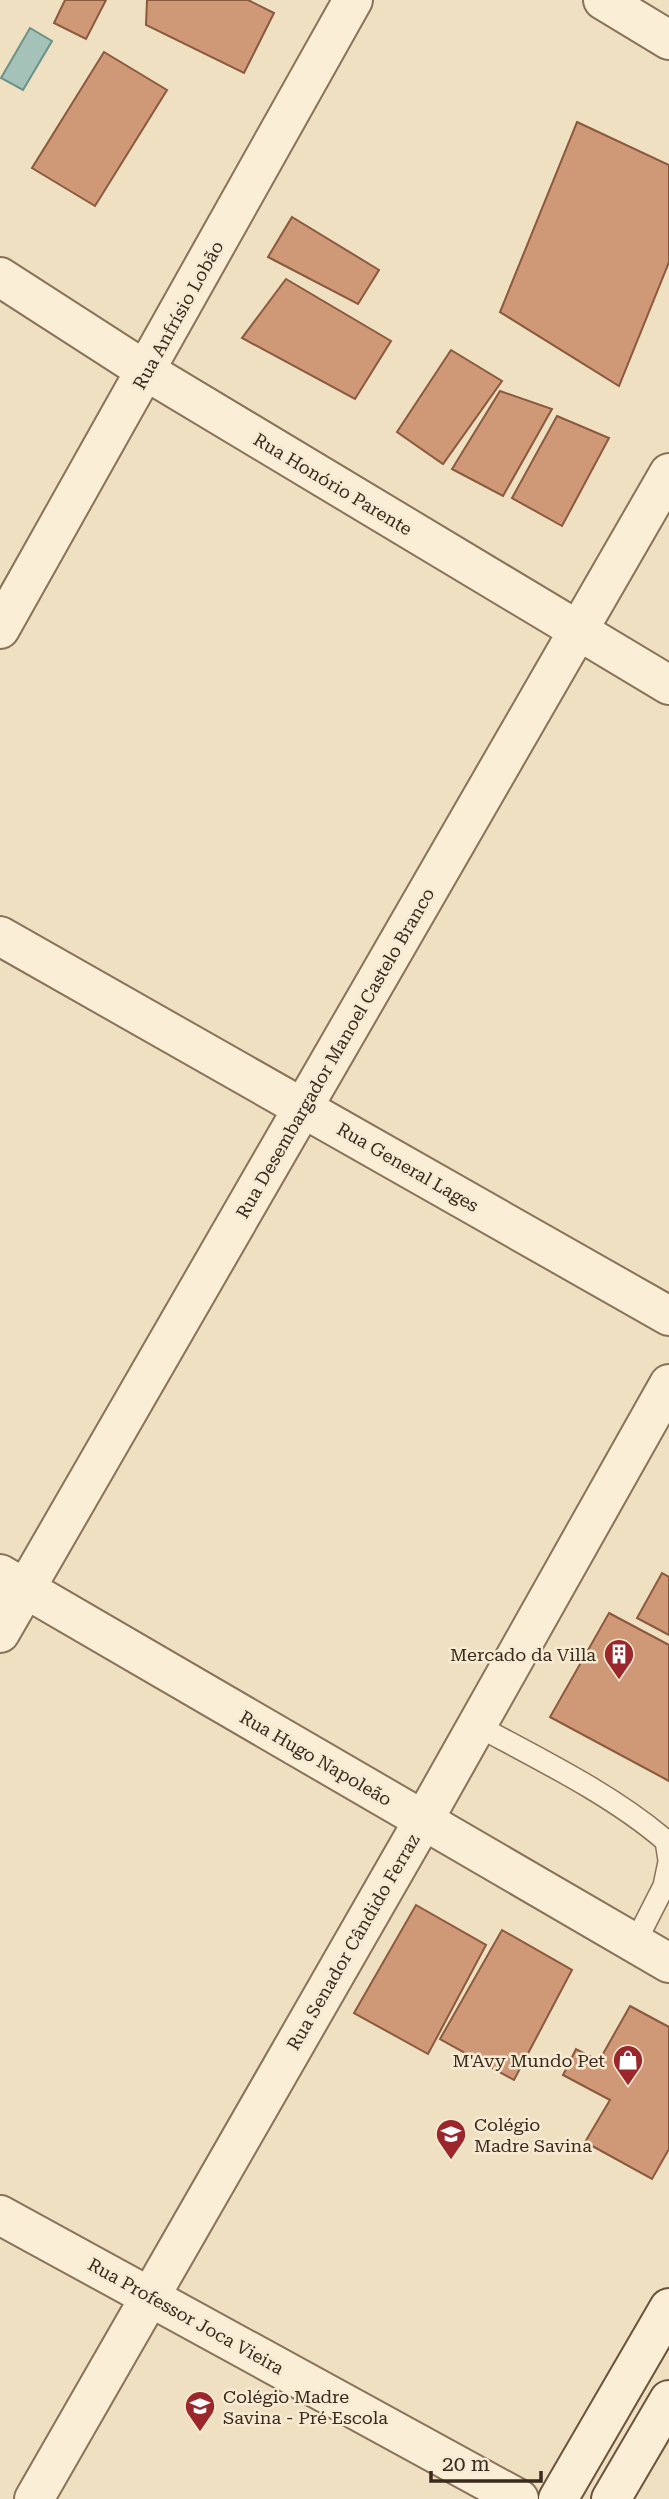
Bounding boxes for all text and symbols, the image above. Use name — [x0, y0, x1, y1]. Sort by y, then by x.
street label: Rua Anfrísio Lobão — [129, 237, 227, 393]
street label: Rua Honório Parente — [250, 428, 416, 540]
street label: Rua Desembargador Manoel Castelo Branco — [231, 884, 439, 1222]
street label: Rua General Lages — [334, 1118, 482, 1216]
building icon: Mercado da Villa — [602, 1637, 636, 1681]
place label: Mercado da Villa — [450, 1644, 596, 1665]
street label: Rua Hugo Napoleão — [236, 1706, 396, 1810]
street label: Rua Senador Cândido Ferraz — [282, 1830, 424, 2054]
shop icon: M'Avy Mundo Pet — [611, 2043, 645, 2087]
place label: M'Avy Mundo Pet — [452, 2050, 605, 2071]
place label: Colégio Madre Savina — [474, 2114, 592, 2156]
school or university icon: Colégio Madre Savina — [434, 2117, 468, 2161]
street label: Rua Professor Joca Vieira — [85, 2253, 288, 2379]
place label: Colégio Madre Savina - Pré Escola — [223, 2386, 388, 2428]
school or university icon: Colégio Madre Savina - Pré Escola — [183, 2389, 217, 2433]
scale bar — [431, 2440, 541, 2484]
text: 20 m — [442, 2452, 490, 2476]

